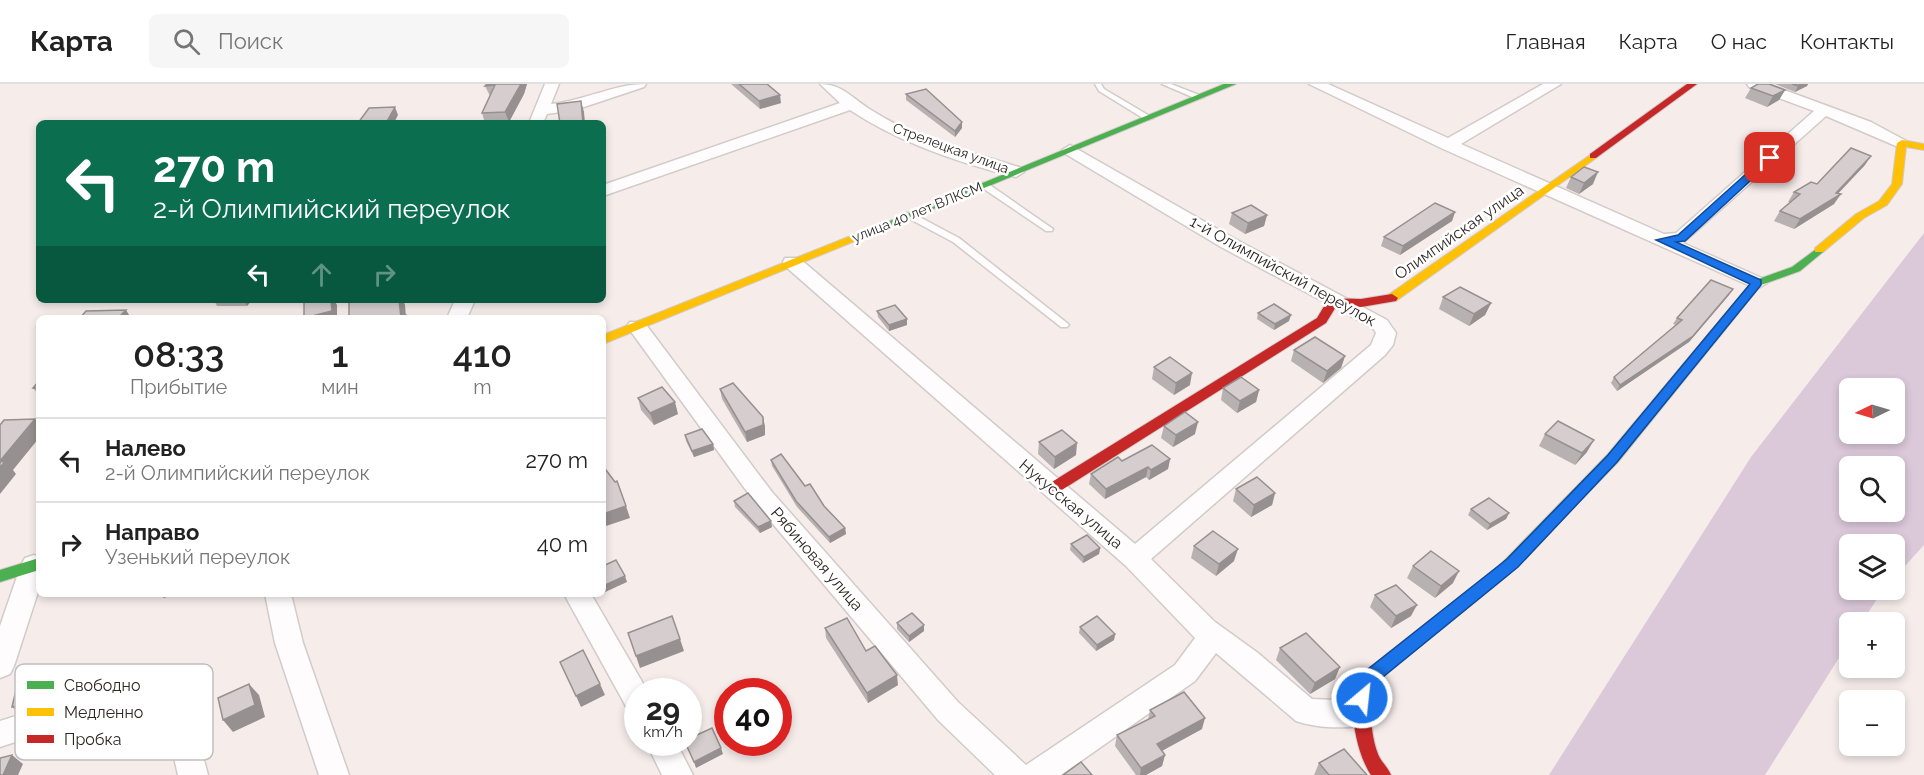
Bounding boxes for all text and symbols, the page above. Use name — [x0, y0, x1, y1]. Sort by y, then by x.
search box — [149, 14, 569, 68]
text: Карта — [30, 25, 113, 58]
icon: search — [170, 25, 203, 58]
text: Поиск — [218, 28, 283, 54]
text: Главная — [1506, 29, 1586, 54]
text: Карта — [1619, 29, 1678, 54]
text: О нас — [1711, 29, 1767, 54]
text: Контакты — [1800, 29, 1894, 54]
street label: Стрелецкая улица — [891, 120, 1011, 176]
pin — [1744, 132, 1795, 183]
icon: arrive — [1753, 141, 1786, 174]
text: 270 m — [153, 143, 275, 192]
icon: left — [54, 144, 132, 222]
street label: улица 40 лет ВЛКСМ — [850, 179, 984, 245]
street label: Олимпийская улица — [1391, 180, 1527, 284]
text: 2-й Олимпийский переулок — [153, 193, 511, 224]
street label: 1-й Олимпийский переулок — [1186, 212, 1380, 330]
icon: left — [242, 258, 275, 291]
icon: ahead — [305, 258, 338, 291]
icon: right — [368, 258, 401, 291]
text: 08:33 — [133, 333, 224, 375]
text: 1 — [332, 333, 348, 375]
text: 410 — [453, 333, 512, 375]
text: Прибытие — [130, 375, 227, 399]
text: мин — [321, 375, 359, 399]
text: m — [473, 375, 492, 399]
north arrow — [1839, 378, 1905, 444]
map controls — [1839, 378, 1905, 756]
text: Налево — [105, 435, 186, 461]
icon: left — [54, 444, 87, 477]
text: 270 m — [526, 447, 588, 473]
street label: Нукусская улица — [1016, 455, 1126, 553]
button: search — [1839, 456, 1905, 522]
text: 2-й Олимпийский переулок — [105, 461, 370, 485]
street label: Рябиновая улица — [767, 503, 867, 615]
text: Направо — [105, 519, 199, 545]
icon: right — [54, 528, 87, 561]
text: 40 m — [537, 531, 588, 557]
button: layers — [1839, 534, 1905, 600]
text: Узенький переулок — [105, 545, 290, 569]
button: + — [1839, 612, 1905, 678]
legend — [15, 664, 213, 760]
position arrow — [1330, 666, 1394, 730]
text: Свободно — [64, 676, 140, 695]
speed limit sign: 40 — [714, 678, 792, 756]
button: − — [1839, 690, 1905, 756]
text: 29 — [646, 692, 680, 727]
text: Медленно — [64, 703, 143, 722]
text: km/h — [643, 723, 683, 741]
text: Пробка — [64, 730, 122, 749]

